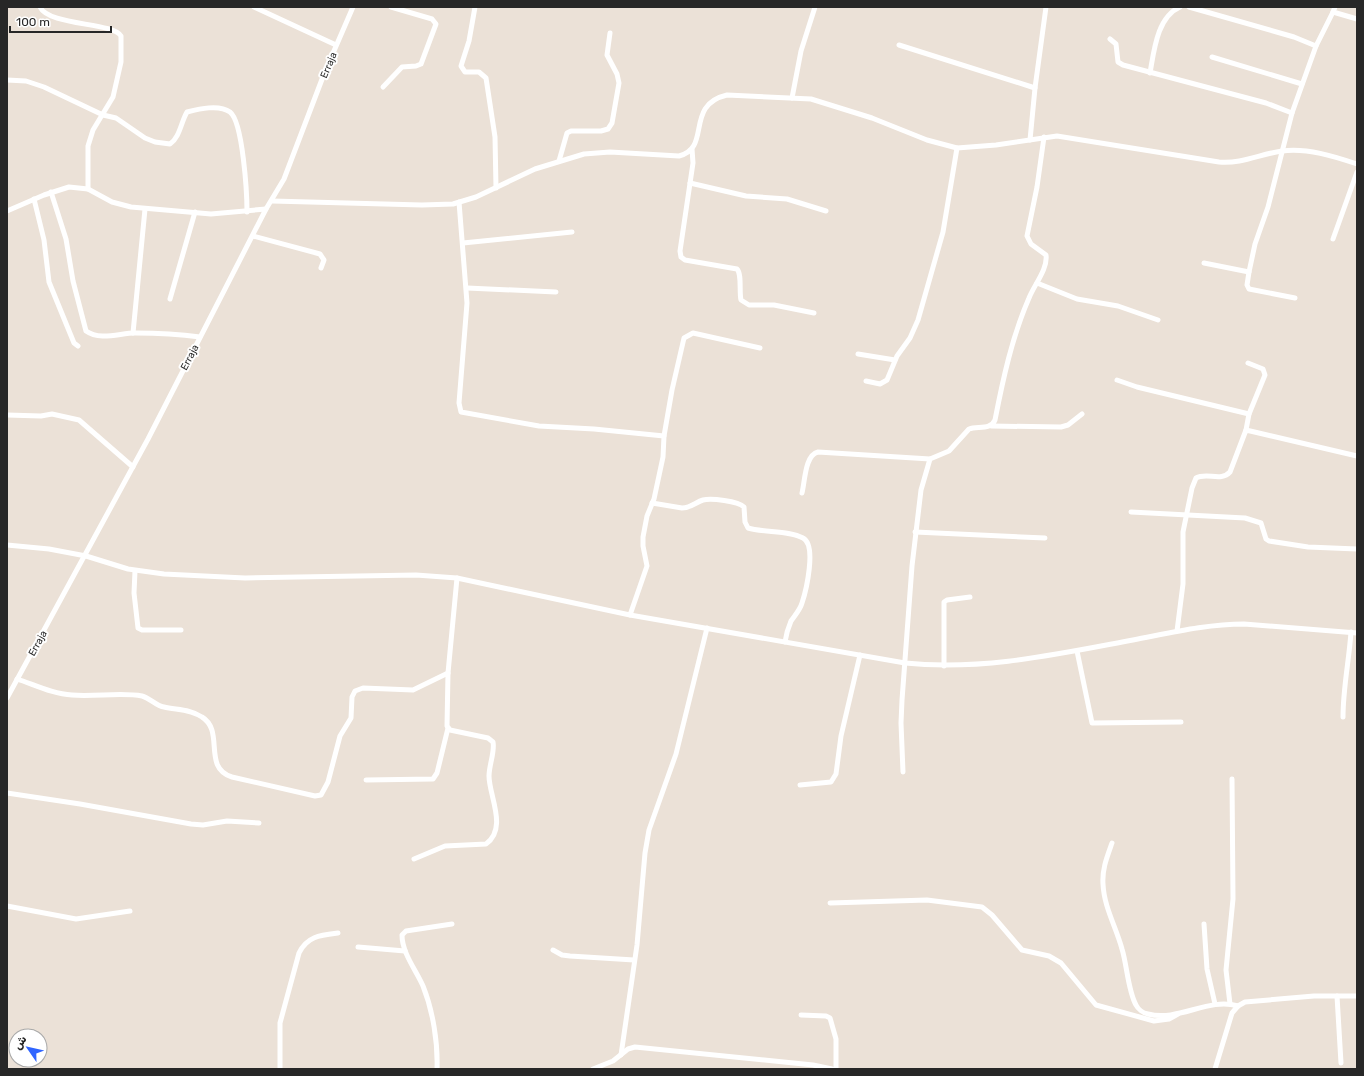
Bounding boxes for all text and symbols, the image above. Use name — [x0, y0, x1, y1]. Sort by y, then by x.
scale bar — [10, 8, 111, 34]
text: 100 m — [16, 15, 50, 29]
street label: Erraja — [318, 50, 340, 80]
street label: Erraja — [178, 343, 202, 372]
street label: Erraja — [26, 629, 50, 658]
north arrow — [8, 1028, 48, 1068]
text: ش — [11, 1033, 29, 1052]

